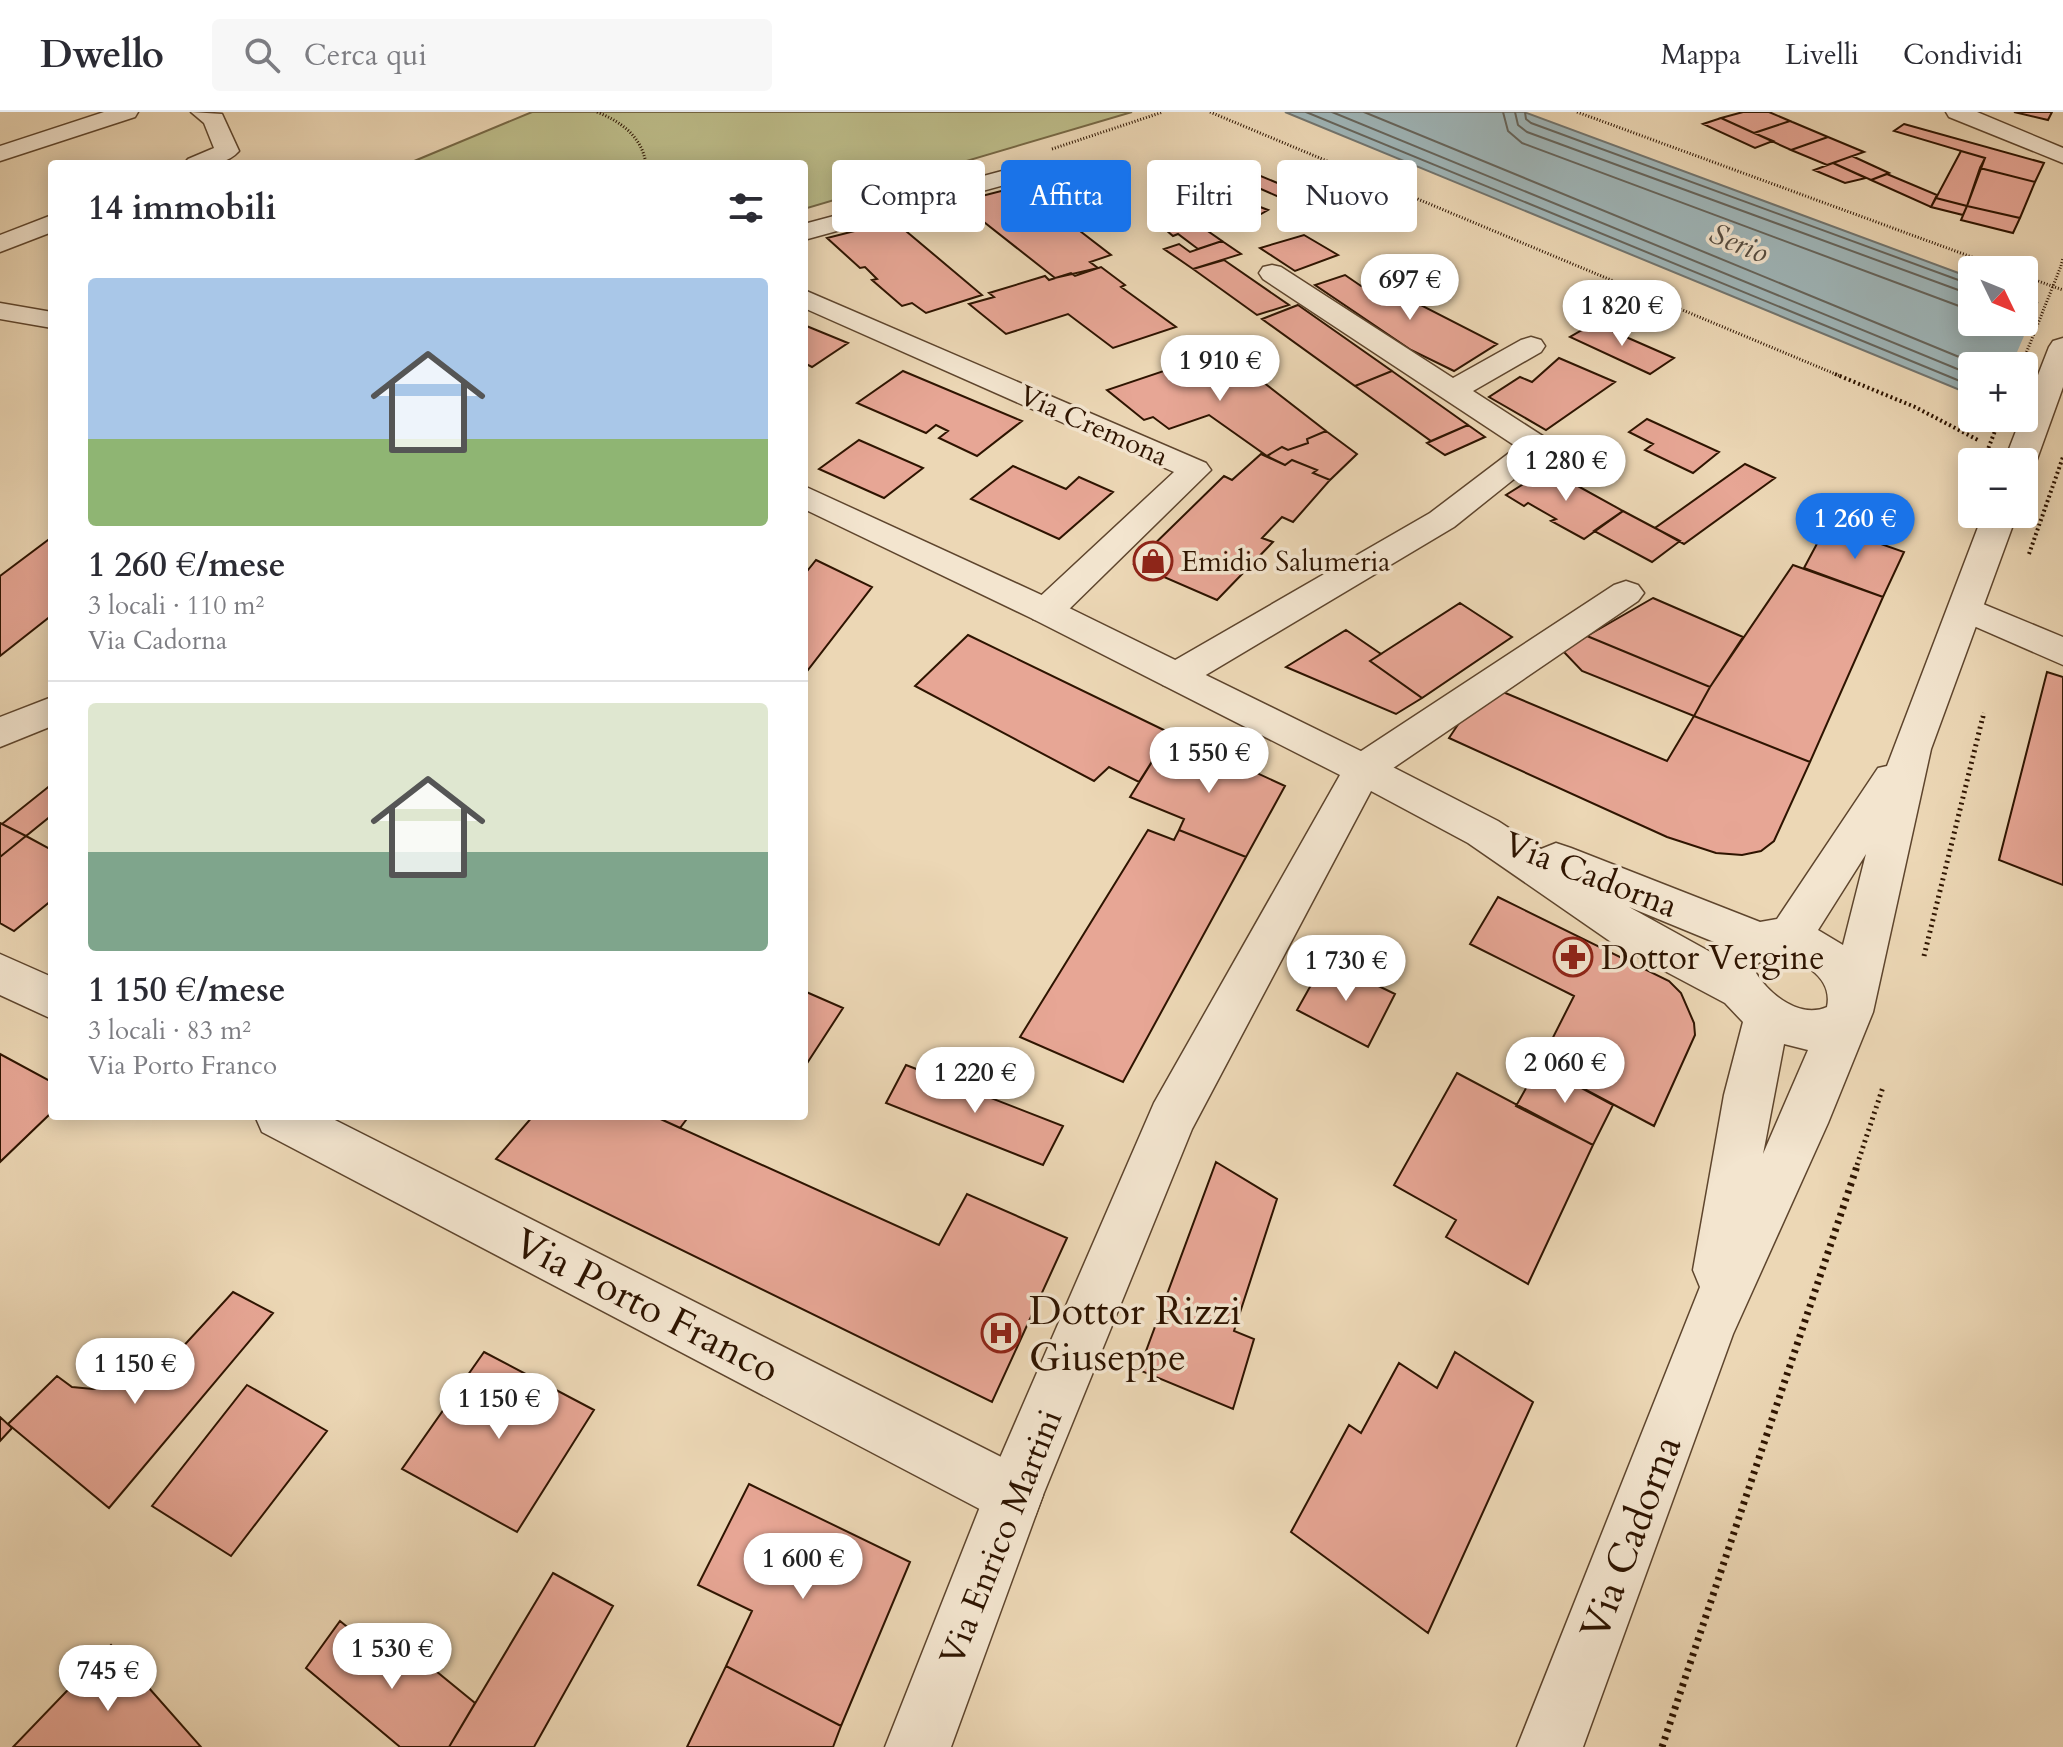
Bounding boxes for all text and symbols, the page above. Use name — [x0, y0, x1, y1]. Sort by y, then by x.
search box — [212, 19, 772, 91]
text: Dwello — [40, 29, 164, 81]
icon: search — [240, 33, 284, 77]
text: Cerca qui — [304, 35, 427, 76]
text: Mappa — [1661, 36, 1741, 74]
text: Livelli — [1785, 36, 1859, 74]
text: Condividi — [1903, 36, 2023, 74]
chip: Compra — [832, 160, 985, 232]
chip: Affitta — [1001, 160, 1131, 232]
chip: Filtri — [1147, 160, 1261, 232]
chip: Nuovo — [1277, 160, 1417, 232]
text: 14 immobili — [88, 185, 276, 231]
icon: filters — [724, 186, 768, 230]
water label: Serio — [1703, 213, 1774, 274]
pin: 697 € — [1354, 254, 1466, 322]
north arrow — [1958, 256, 2038, 336]
map controls — [1958, 256, 2038, 528]
text: 697 € — [1379, 262, 1441, 297]
pin: 1 820 € — [1548, 280, 1696, 348]
text: 1 820 € — [1581, 288, 1663, 323]
icon: home — [356, 330, 500, 474]
pin: 1 910 € — [1146, 335, 1294, 403]
text: 1 910 € — [1179, 343, 1261, 378]
button: + — [1958, 352, 2038, 432]
street label: Via Cremona — [1013, 376, 1174, 476]
pin: 1 280 € — [1492, 435, 1640, 503]
text: 1 280 € — [1525, 443, 1607, 478]
button: − — [1958, 448, 2038, 528]
pin: 1 260 € — [1781, 493, 1929, 561]
text: 1 260 € — [1814, 501, 1896, 536]
shop icon: Emidio Salumeria — [1132, 540, 1174, 582]
text: 1 260 €/mese — [88, 542, 286, 588]
place label: Emidio Salumeria — [1181, 543, 1390, 581]
text: 3 locali · 110 m² — [88, 588, 264, 623]
text: Via Cadorna — [88, 623, 227, 658]
pin: 1 550 € — [1135, 727, 1283, 795]
text: 1 550 € — [1168, 735, 1250, 770]
icon: home — [356, 755, 500, 899]
street label: Via Cadorna — [1497, 821, 1684, 929]
pin: 1 730 € — [1272, 935, 1420, 1003]
place label: Dottor Vergine — [1601, 935, 1825, 981]
pharmacy icon: Dottor Vergine — [1552, 936, 1594, 978]
text: 1 730 € — [1305, 943, 1387, 978]
text: 1 150 €/mese — [88, 967, 286, 1013]
text: 3 locali · 83 m² — [88, 1013, 251, 1048]
pin: 2 060 € — [1491, 1037, 1639, 1105]
text: 2 060 € — [1524, 1045, 1606, 1080]
pin: 1 220 € — [901, 1047, 1049, 1115]
text: Via Porto Franco — [88, 1048, 277, 1083]
text: 1 220 € — [934, 1055, 1016, 1090]
street label: Via Porto Franco — [504, 1216, 788, 1397]
place label: Dottor Rizzi Giuseppe — [1029, 1284, 1241, 1385]
hospital icon: Dottor Rizzi Giuseppe — [980, 1312, 1022, 1354]
pin: 1 150 € — [61, 1338, 209, 1406]
text: 1 150 € — [94, 1346, 176, 1381]
pin: 1 150 € — [425, 1373, 573, 1441]
text: 1 150 € — [458, 1381, 540, 1416]
street label: Via Enrico Martini — [929, 1403, 1073, 1672]
street label: Via Cadorna — [1567, 1428, 1695, 1647]
pin: 1 600 € — [729, 1533, 877, 1601]
text: 1 600 € — [762, 1541, 844, 1576]
pin: 1 530 € — [318, 1623, 466, 1691]
text: 1 530 € — [351, 1631, 433, 1666]
pin: 745 € — [52, 1645, 164, 1713]
text: 745 € — [77, 1653, 139, 1688]

